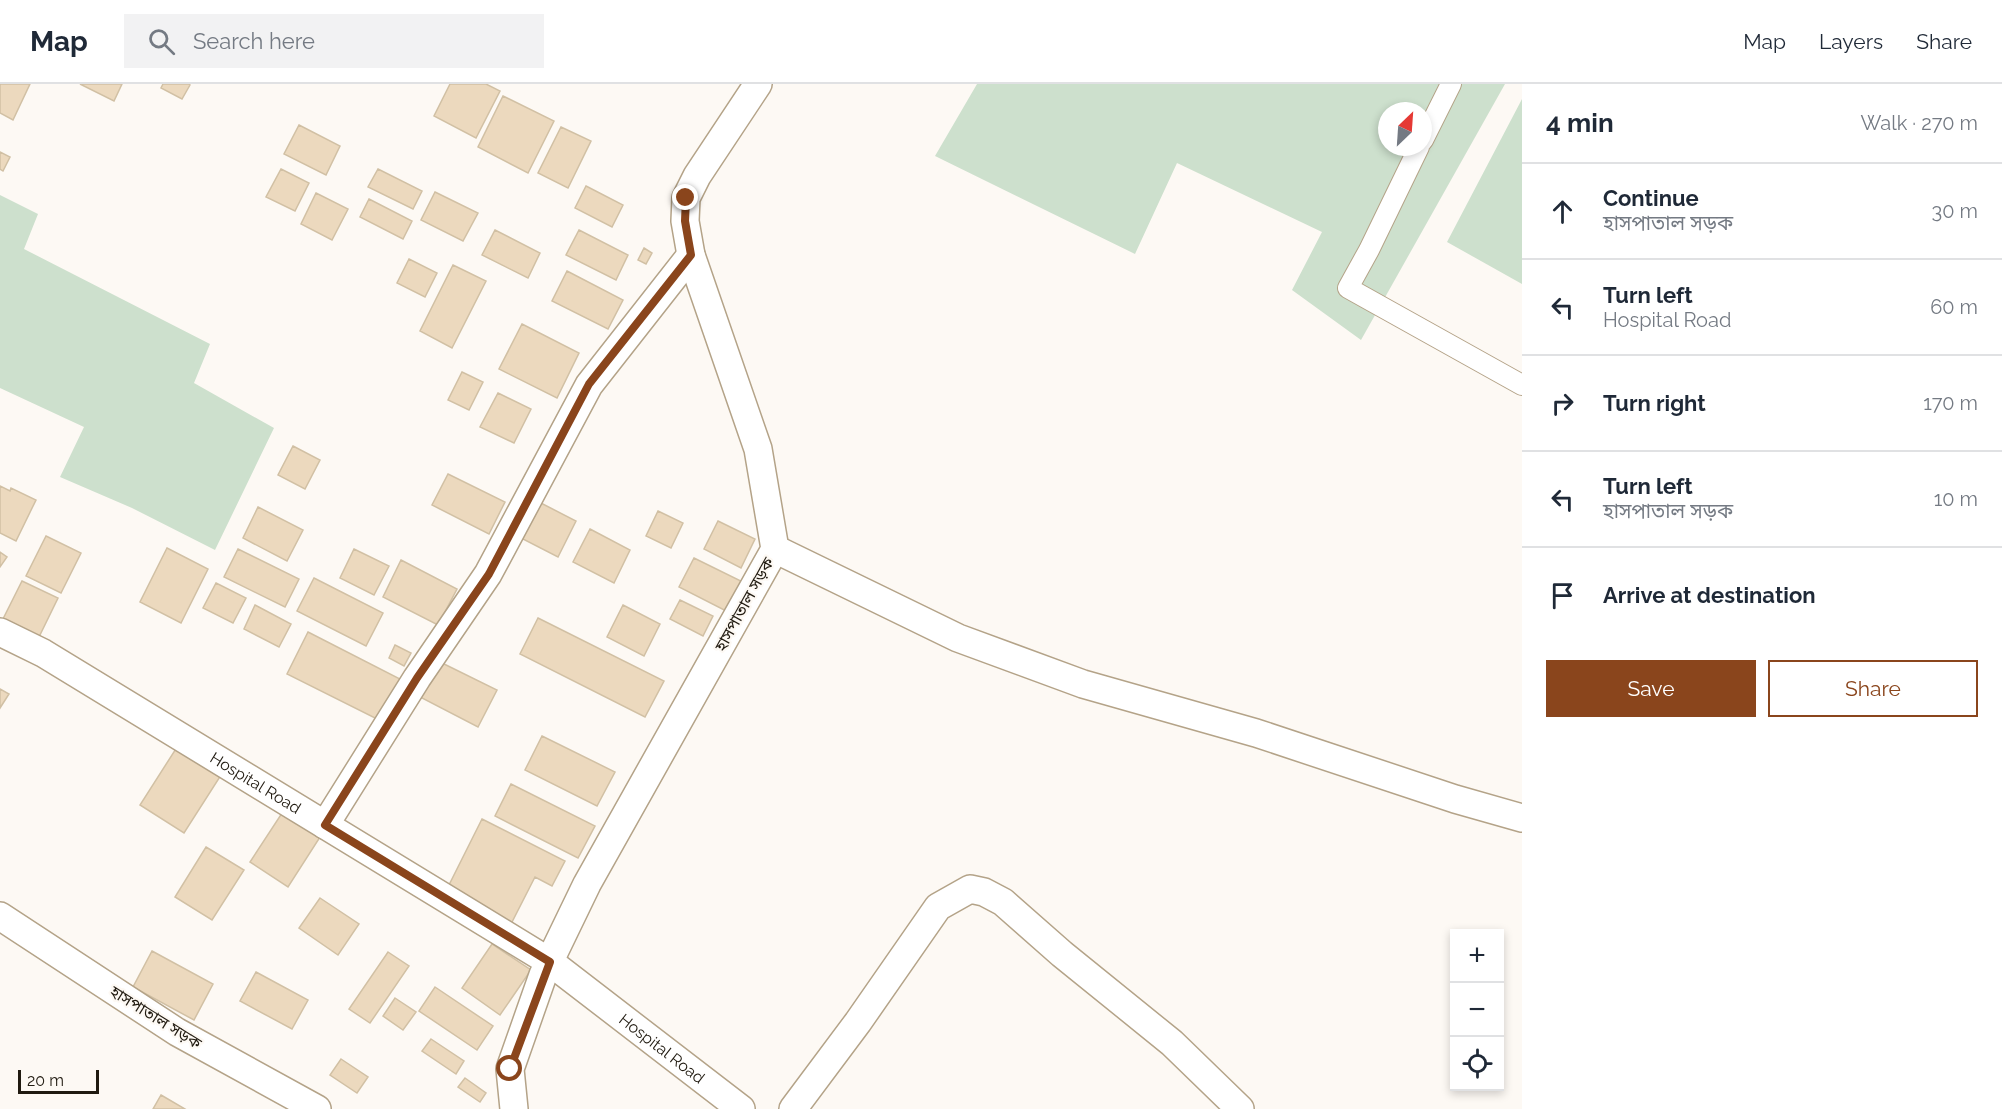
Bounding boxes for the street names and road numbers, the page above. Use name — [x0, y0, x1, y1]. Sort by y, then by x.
street label: হাসপাতাল সড়ক — [710, 553, 779, 655]
street label: Hospital Road — [207, 748, 304, 818]
street label: হাসপাতাল সড়ক — [106, 981, 206, 1054]
street label: Hospital Road — [615, 1010, 708, 1088]

